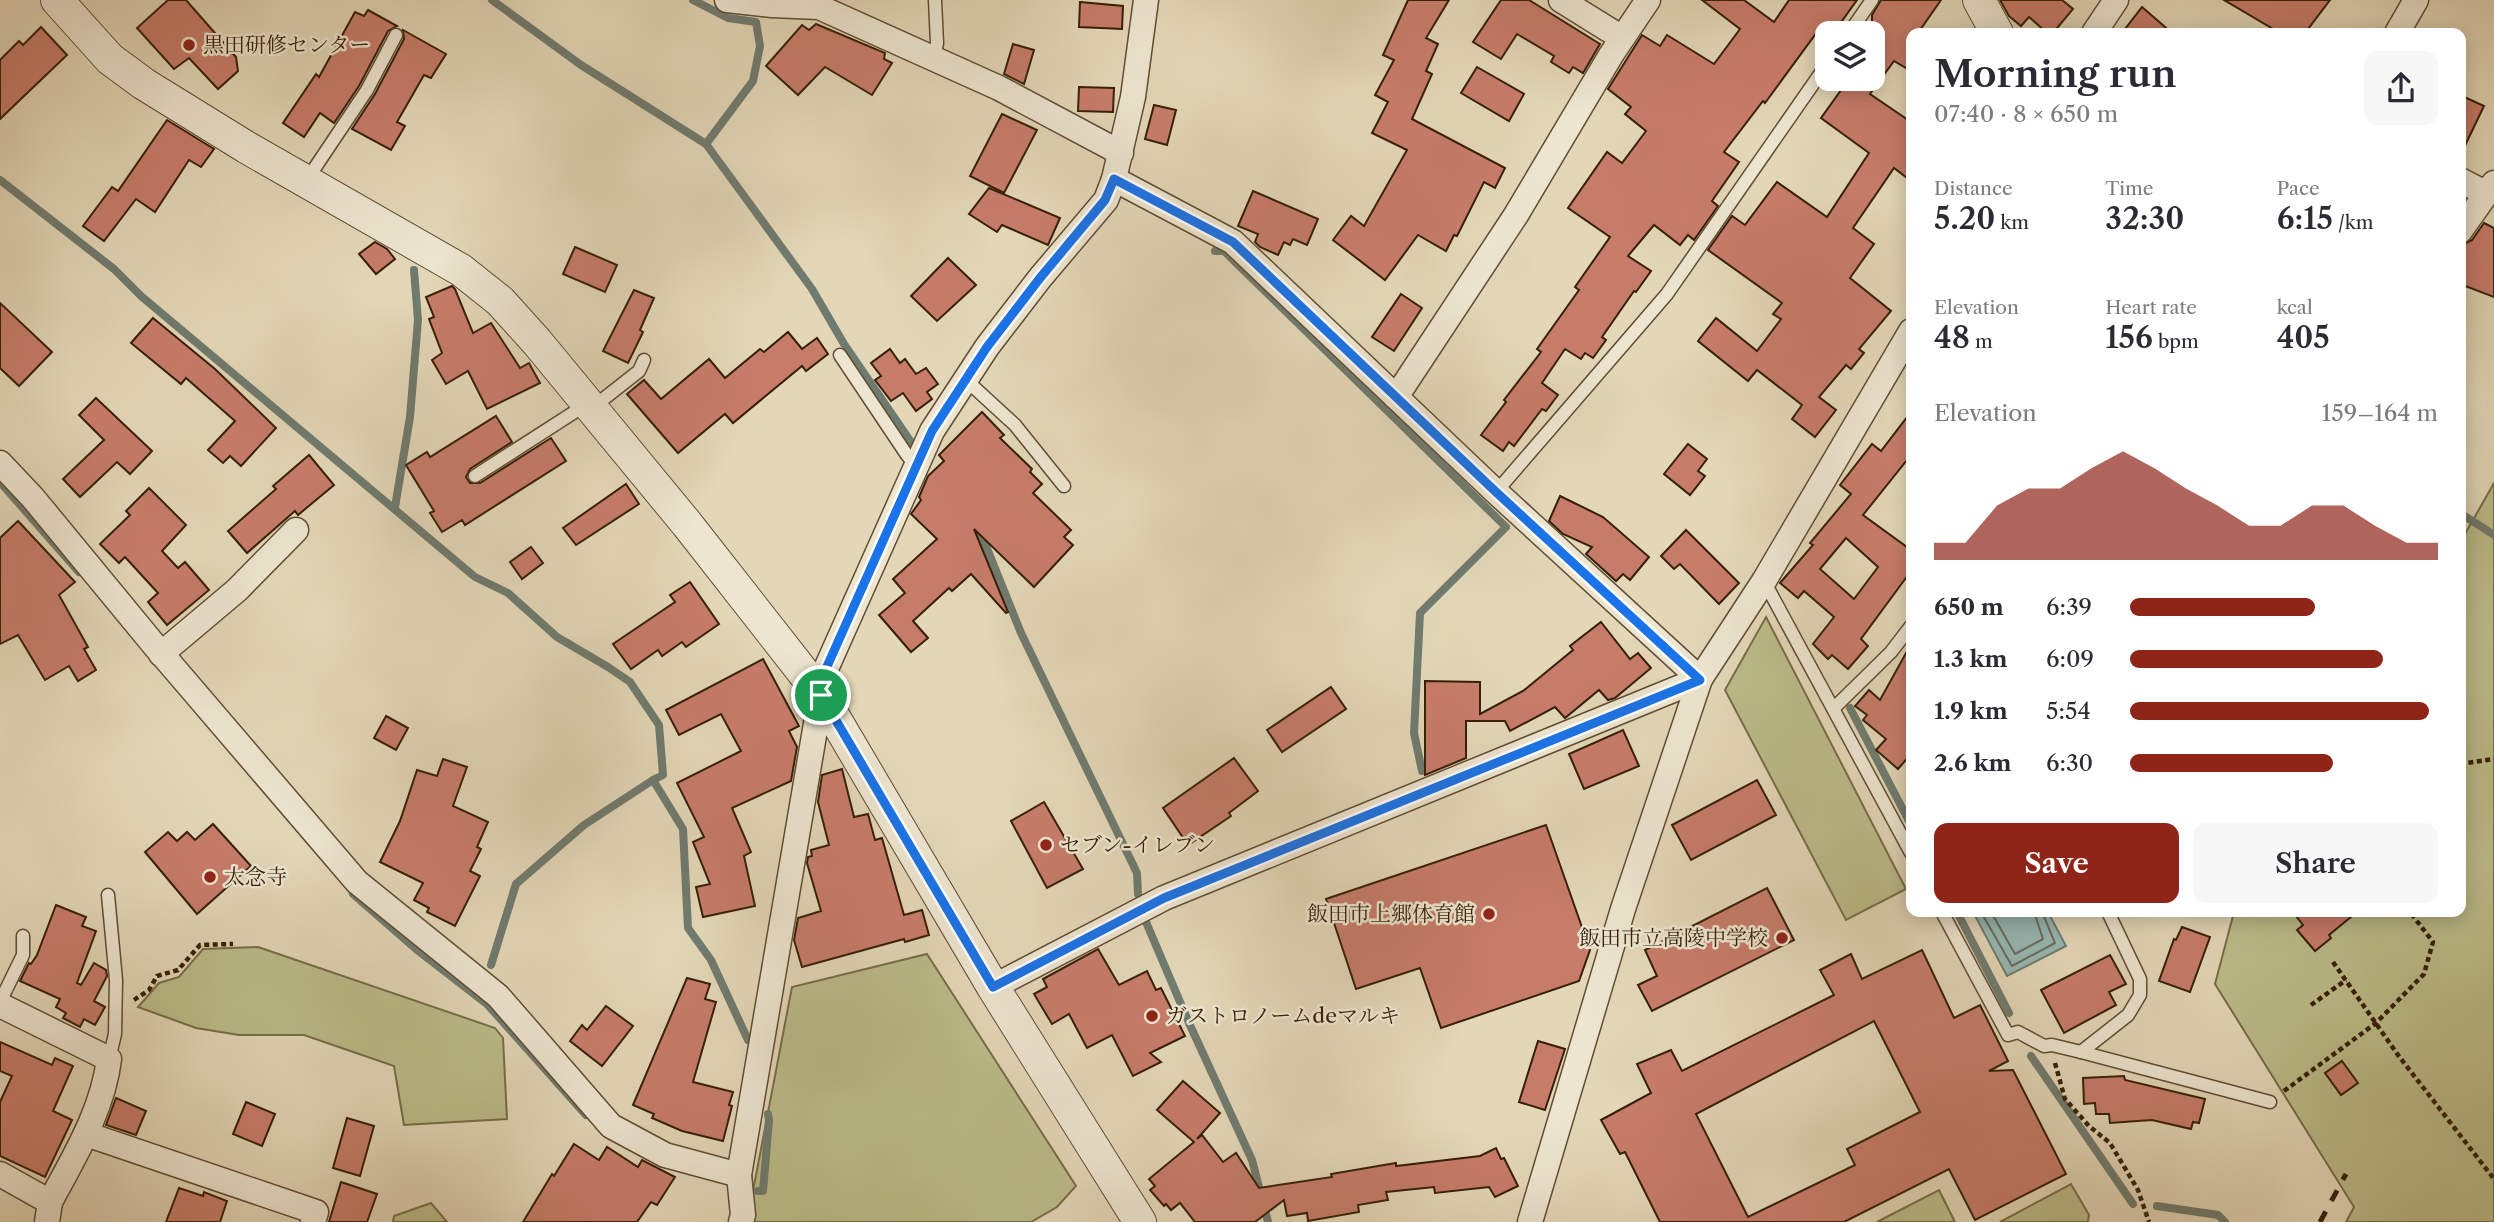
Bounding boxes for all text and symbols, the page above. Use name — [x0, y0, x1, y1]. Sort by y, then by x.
map controls — [1815, 21, 1885, 91]
button: layers — [1815, 21, 1885, 91]
place label: 黒田研修センター — [203, 32, 370, 57]
marker: 黒田研修センター — [181, 37, 197, 53]
text: Morning run — [1934, 50, 2177, 97]
button: share — [2364, 51, 2438, 125]
text: 07:40 · 8 × 650 m — [1934, 100, 2118, 128]
text: Distance — [1934, 177, 2013, 200]
text: Time — [2105, 177, 2153, 200]
text: Pace — [2277, 177, 2320, 200]
text: 5.20 — [1934, 200, 1995, 237]
text: 32:30 — [2105, 200, 2184, 237]
text: 6:15 — [2277, 200, 2333, 237]
text: km — [1995, 211, 2029, 234]
text: /km — [2333, 211, 2373, 234]
text: Elevation — [1934, 296, 2019, 319]
text: Heart rate — [2105, 296, 2197, 319]
text: kcal — [2277, 296, 2313, 319]
text: 48 — [1934, 319, 1970, 356]
text: 156 — [2105, 319, 2153, 356]
text: 405 — [2277, 319, 2330, 356]
text: m — [1970, 330, 1993, 353]
text: bpm — [2153, 330, 2199, 353]
text: Elevation — [1934, 399, 2037, 427]
text: 159–164 m — [2322, 399, 2438, 427]
text: 650 m — [1934, 593, 2004, 621]
text: 6:39 — [2046, 593, 2092, 621]
text: 1.3 km — [1934, 645, 2008, 673]
text: 6:09 — [2046, 645, 2094, 673]
pin — [791, 665, 851, 725]
icon: arrive — [802, 676, 840, 714]
text: 1.9 km — [1934, 697, 2008, 725]
text: 5:54 — [2046, 697, 2091, 725]
text: 2.6 km — [1934, 749, 2012, 777]
text: 6:30 — [2046, 749, 2093, 777]
button: Save — [1934, 823, 2179, 903]
button: Share — [2193, 823, 2438, 903]
place label: セブン-イレブン — [1060, 832, 1215, 857]
marker: セブン-イレブン — [1038, 837, 1054, 853]
place label: 太念寺 — [224, 864, 287, 889]
marker: 太念寺 — [202, 869, 218, 885]
place label: 飯田市上郷体育館 — [1307, 901, 1475, 926]
marker: 飯田市上郷体育館 — [1481, 906, 1497, 922]
place label: 飯田市立高陵中学校 — [1579, 925, 1768, 950]
marker: 飯田市立高陵中学校 — [1774, 930, 1790, 946]
place label: ガストロノームdeマルキ — [1166, 1003, 1400, 1028]
marker: ガストロノームdeマルキ — [1144, 1008, 1160, 1024]

